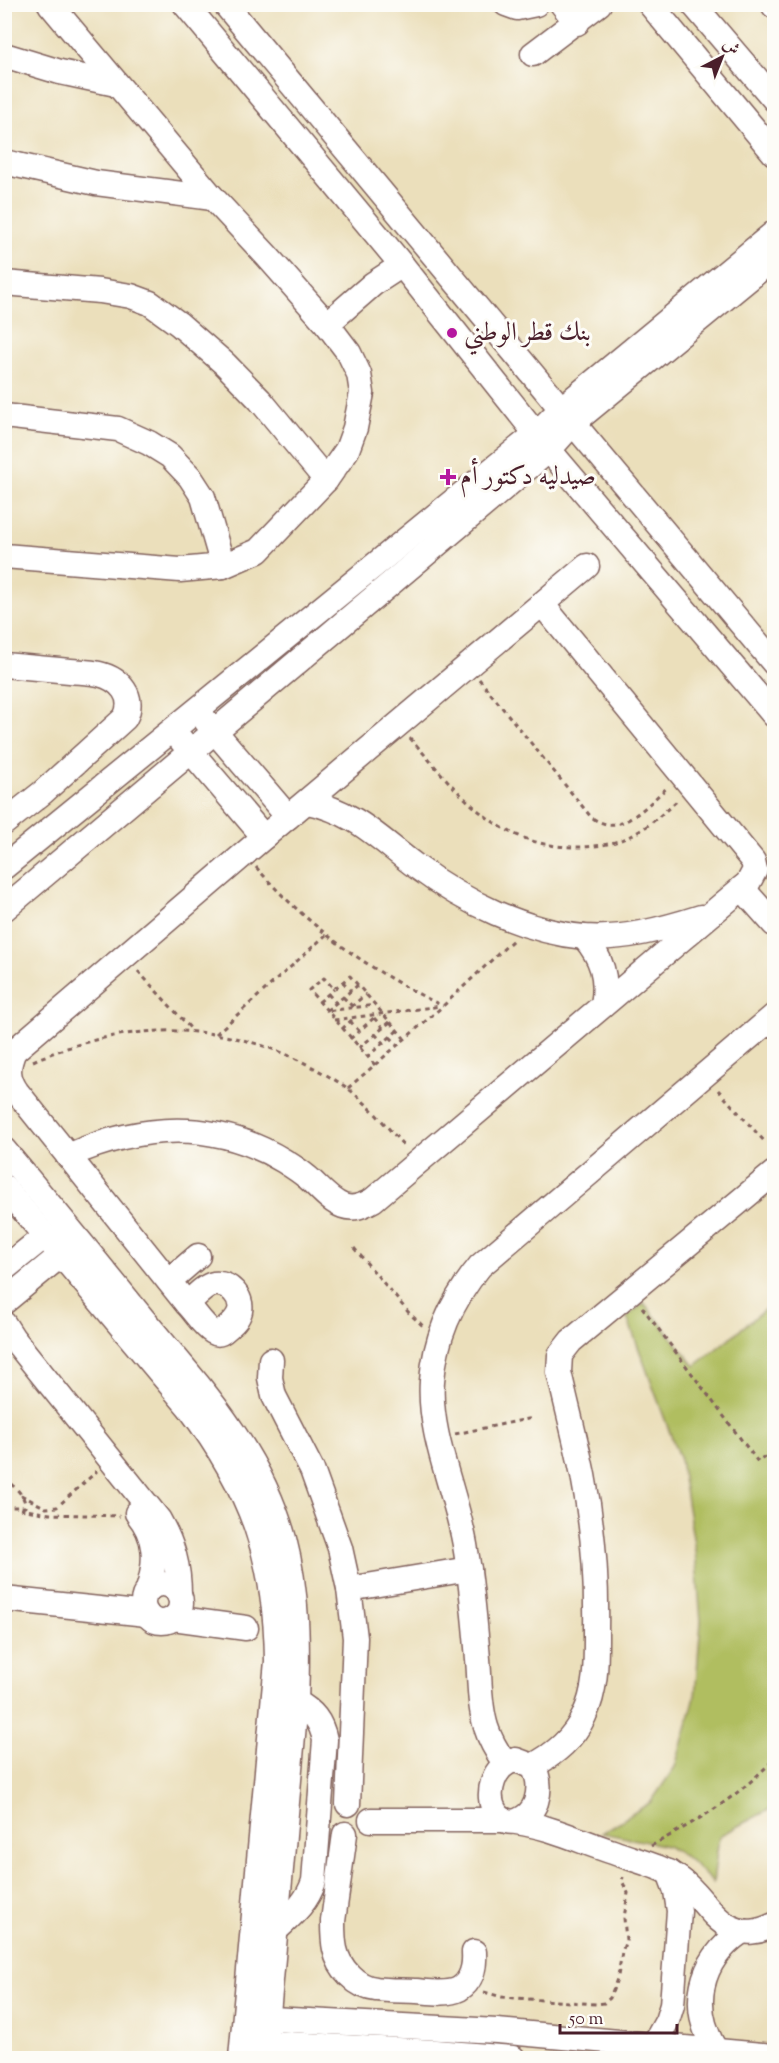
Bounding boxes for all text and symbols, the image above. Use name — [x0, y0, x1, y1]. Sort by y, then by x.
north arrow — [692, 27, 752, 87]
text: ش — [717, 34, 744, 62]
place label: بنك قطر الوطني — [464, 315, 591, 355]
marker: بنك قطر الوطني — [445, 326, 459, 340]
place label: صيدليه دكتور أم — [460, 458, 596, 498]
marker: صيدليه دكتور أم — [441, 470, 455, 484]
scale bar — [560, 1997, 677, 2035]
text: 50 m — [568, 2007, 604, 2033]

